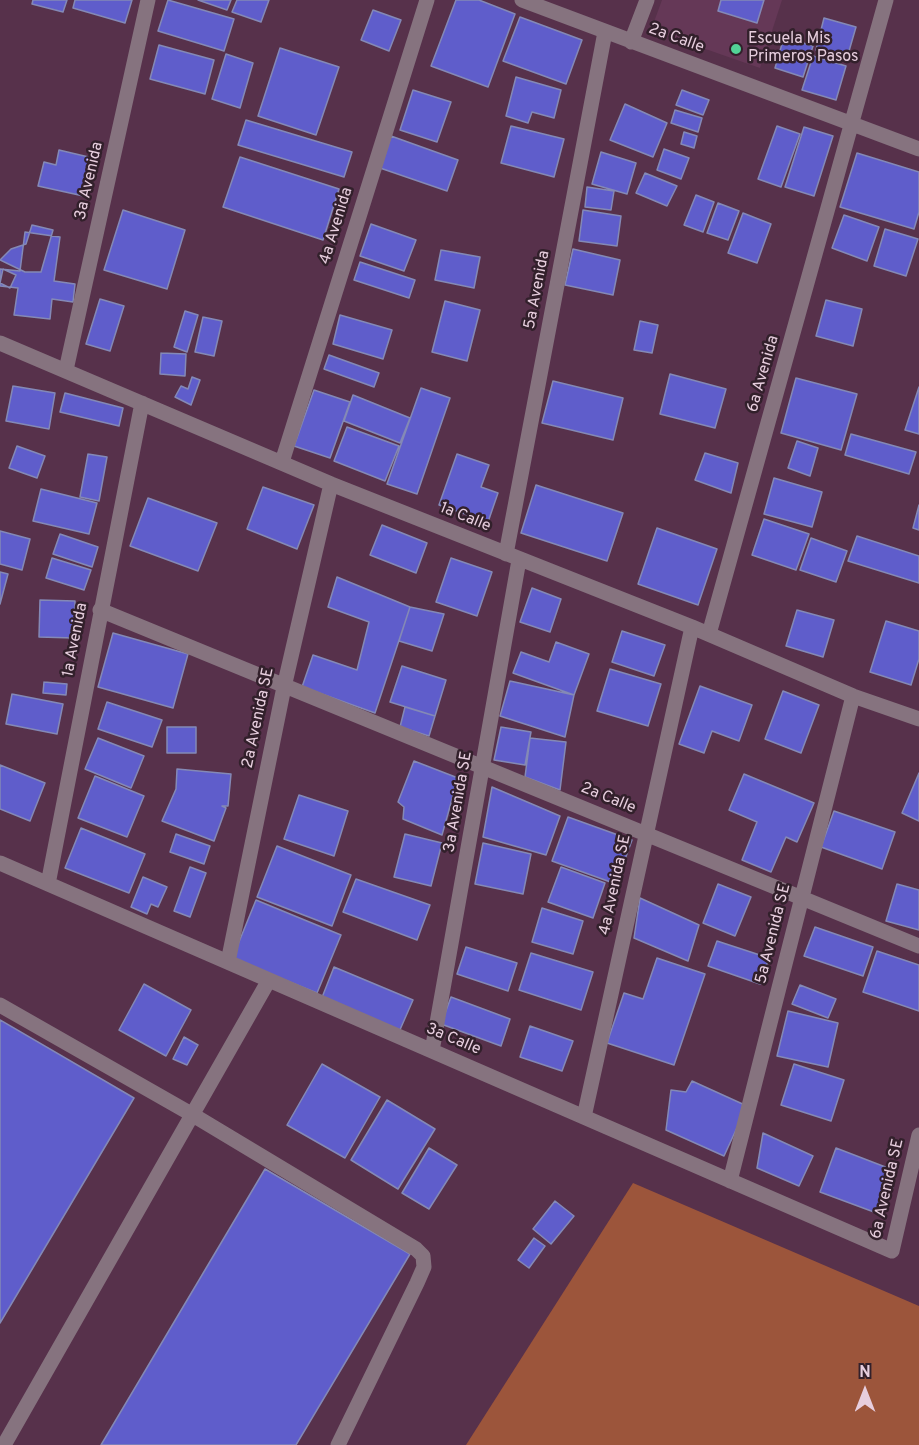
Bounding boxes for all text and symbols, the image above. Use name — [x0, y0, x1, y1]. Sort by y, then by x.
street label: 2a Calle — [646, 20, 706, 58]
place label: Escuela Mis Primeros Pasos — [748, 30, 858, 68]
marker: Escuela Mis Primeros Pasos — [729, 42, 743, 56]
street label: 3a Avenida — [72, 140, 108, 222]
street label: 4a Avenida — [316, 185, 358, 267]
street label: 5a Avenida — [521, 249, 555, 331]
street label: 6a Avenida — [744, 333, 784, 415]
street label: 1a Calle — [437, 499, 493, 537]
street label: 1a Avenida — [59, 601, 93, 679]
street label: 2a Avenida SE — [239, 666, 279, 770]
street label: 3a Avenida SE — [441, 750, 477, 854]
street label: 2a Calle — [578, 779, 638, 819]
street label: 4a Avenida SE — [596, 833, 636, 937]
street label: 5a Avenida SE — [752, 882, 796, 986]
street label: 3a Calle — [423, 1020, 483, 1060]
street label: 6a Avenida SE — [867, 1137, 909, 1241]
north arrow — [835, 1361, 895, 1421]
text: N — [859, 1363, 871, 1383]

